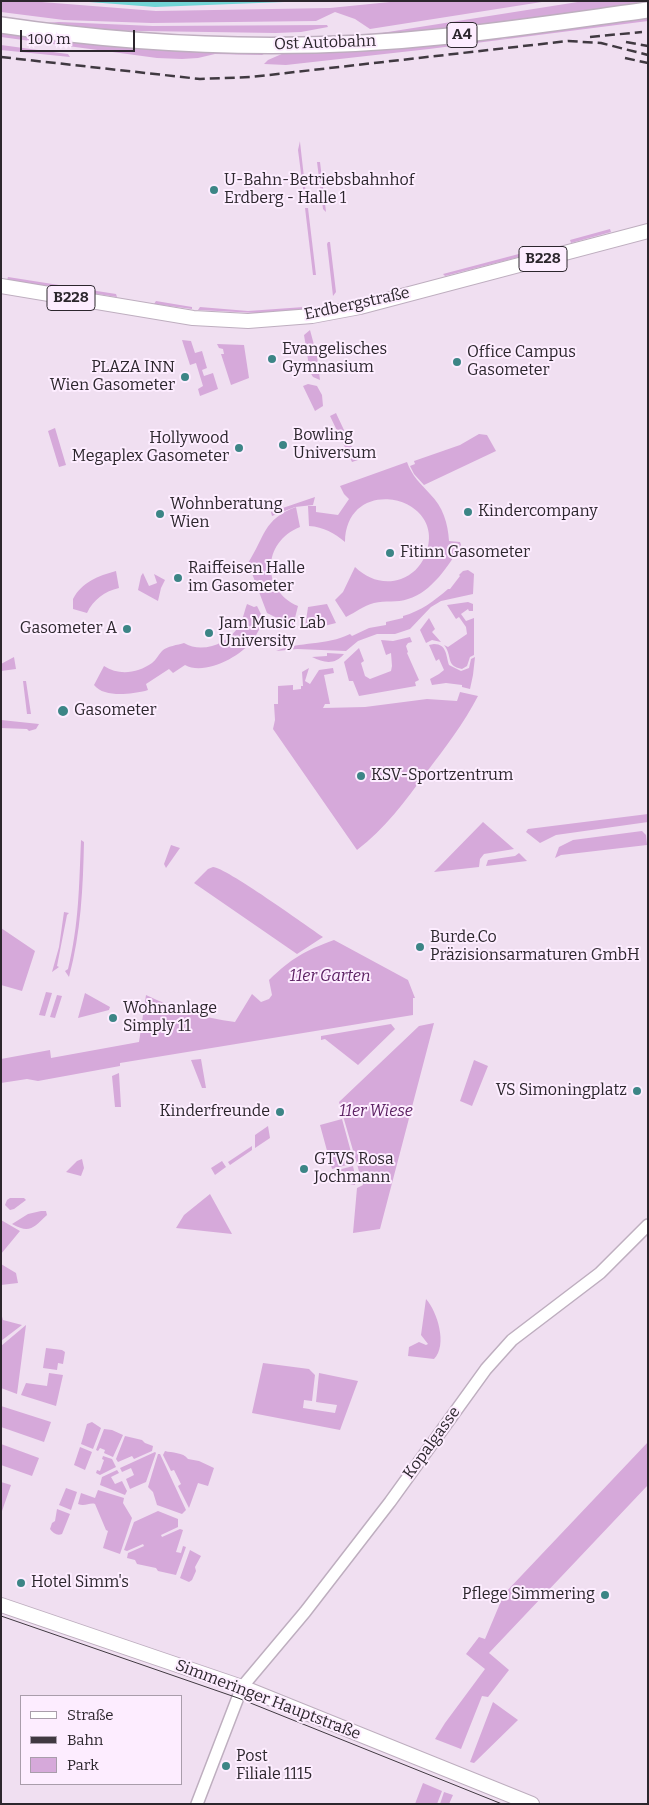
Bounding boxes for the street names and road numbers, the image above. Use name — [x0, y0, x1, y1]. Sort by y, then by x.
road number: A4 — [447, 22, 477, 48]
street label: Ost Autobahn — [274, 32, 376, 54]
road number: B228 — [519, 246, 567, 272]
street label: Erdbergstraße — [303, 283, 411, 325]
road number: B228 — [47, 286, 95, 310]
street label: Kopalgasse — [399, 1403, 465, 1483]
street label: Simmeringer Hauptstraße — [173, 1656, 363, 1744]

